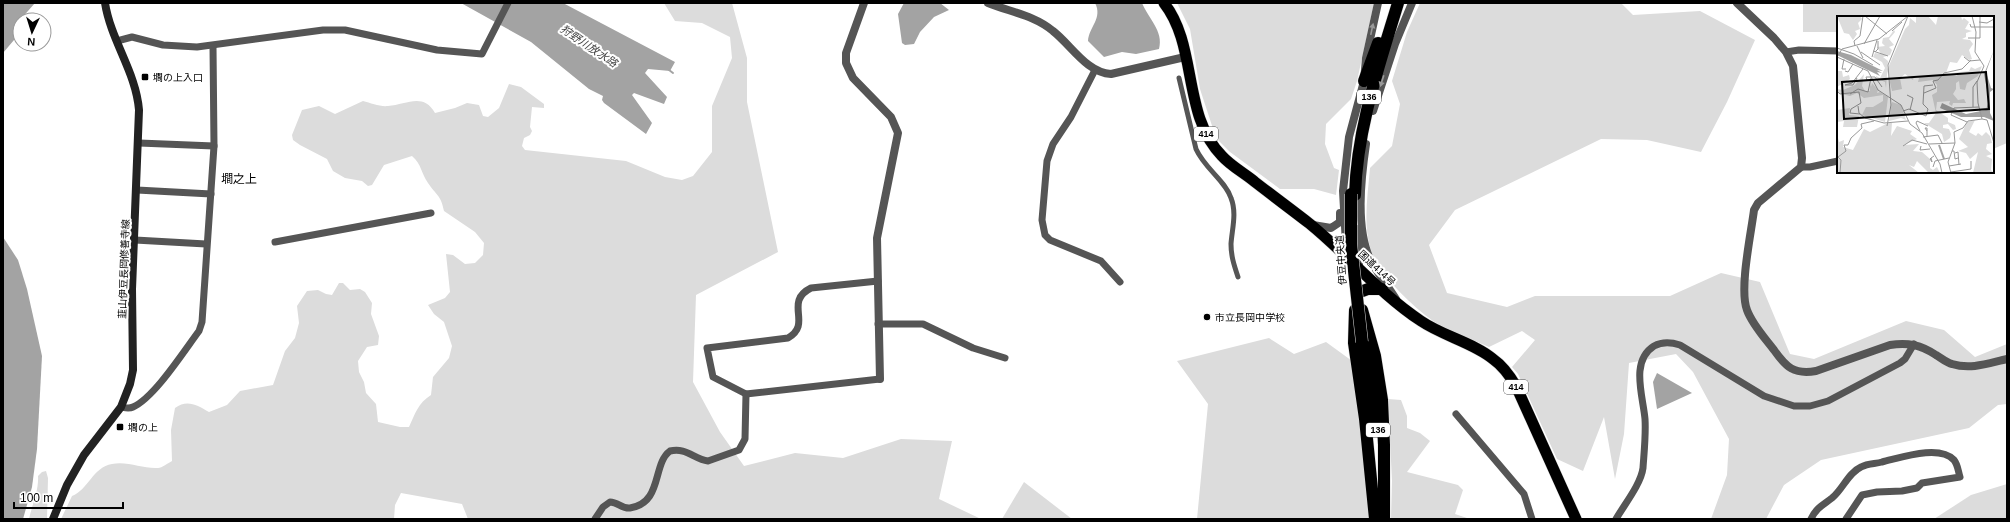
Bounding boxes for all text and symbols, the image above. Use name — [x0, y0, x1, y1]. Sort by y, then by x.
north arrow — [12, 12, 52, 52]
inset map — [1837, 16, 1994, 173]
water label: 狩野川放水路 — [558, 23, 621, 70]
one-way arrow — [1370, 23, 1376, 35]
text: N — [27, 36, 36, 48]
marker: 墹の上入口 — [140, 72, 150, 82]
place label: 墹の上入口 — [153, 72, 203, 83]
one-way arrow — [1379, 75, 1385, 87]
road number: 136 — [1357, 90, 1381, 104]
road number: 414 — [1194, 127, 1218, 141]
district label: 墹之上 — [221, 172, 257, 186]
street label: 韮山伊豆長岡修善寺線 — [117, 219, 131, 319]
street label: 伊豆中央道 — [1334, 235, 1348, 285]
street label: 国道414号 — [1356, 248, 1398, 288]
marker: 市立長岡中学校 — [1202, 312, 1212, 322]
place label: 市立長岡中学校 — [1215, 312, 1285, 323]
road number: 414 — [1504, 380, 1528, 394]
marker: 墹の上 — [115, 422, 125, 432]
place label: 墹の上 — [128, 422, 158, 433]
road number: 136 — [1366, 423, 1390, 437]
scale bar — [14, 484, 123, 510]
text: 100 m — [20, 491, 53, 505]

